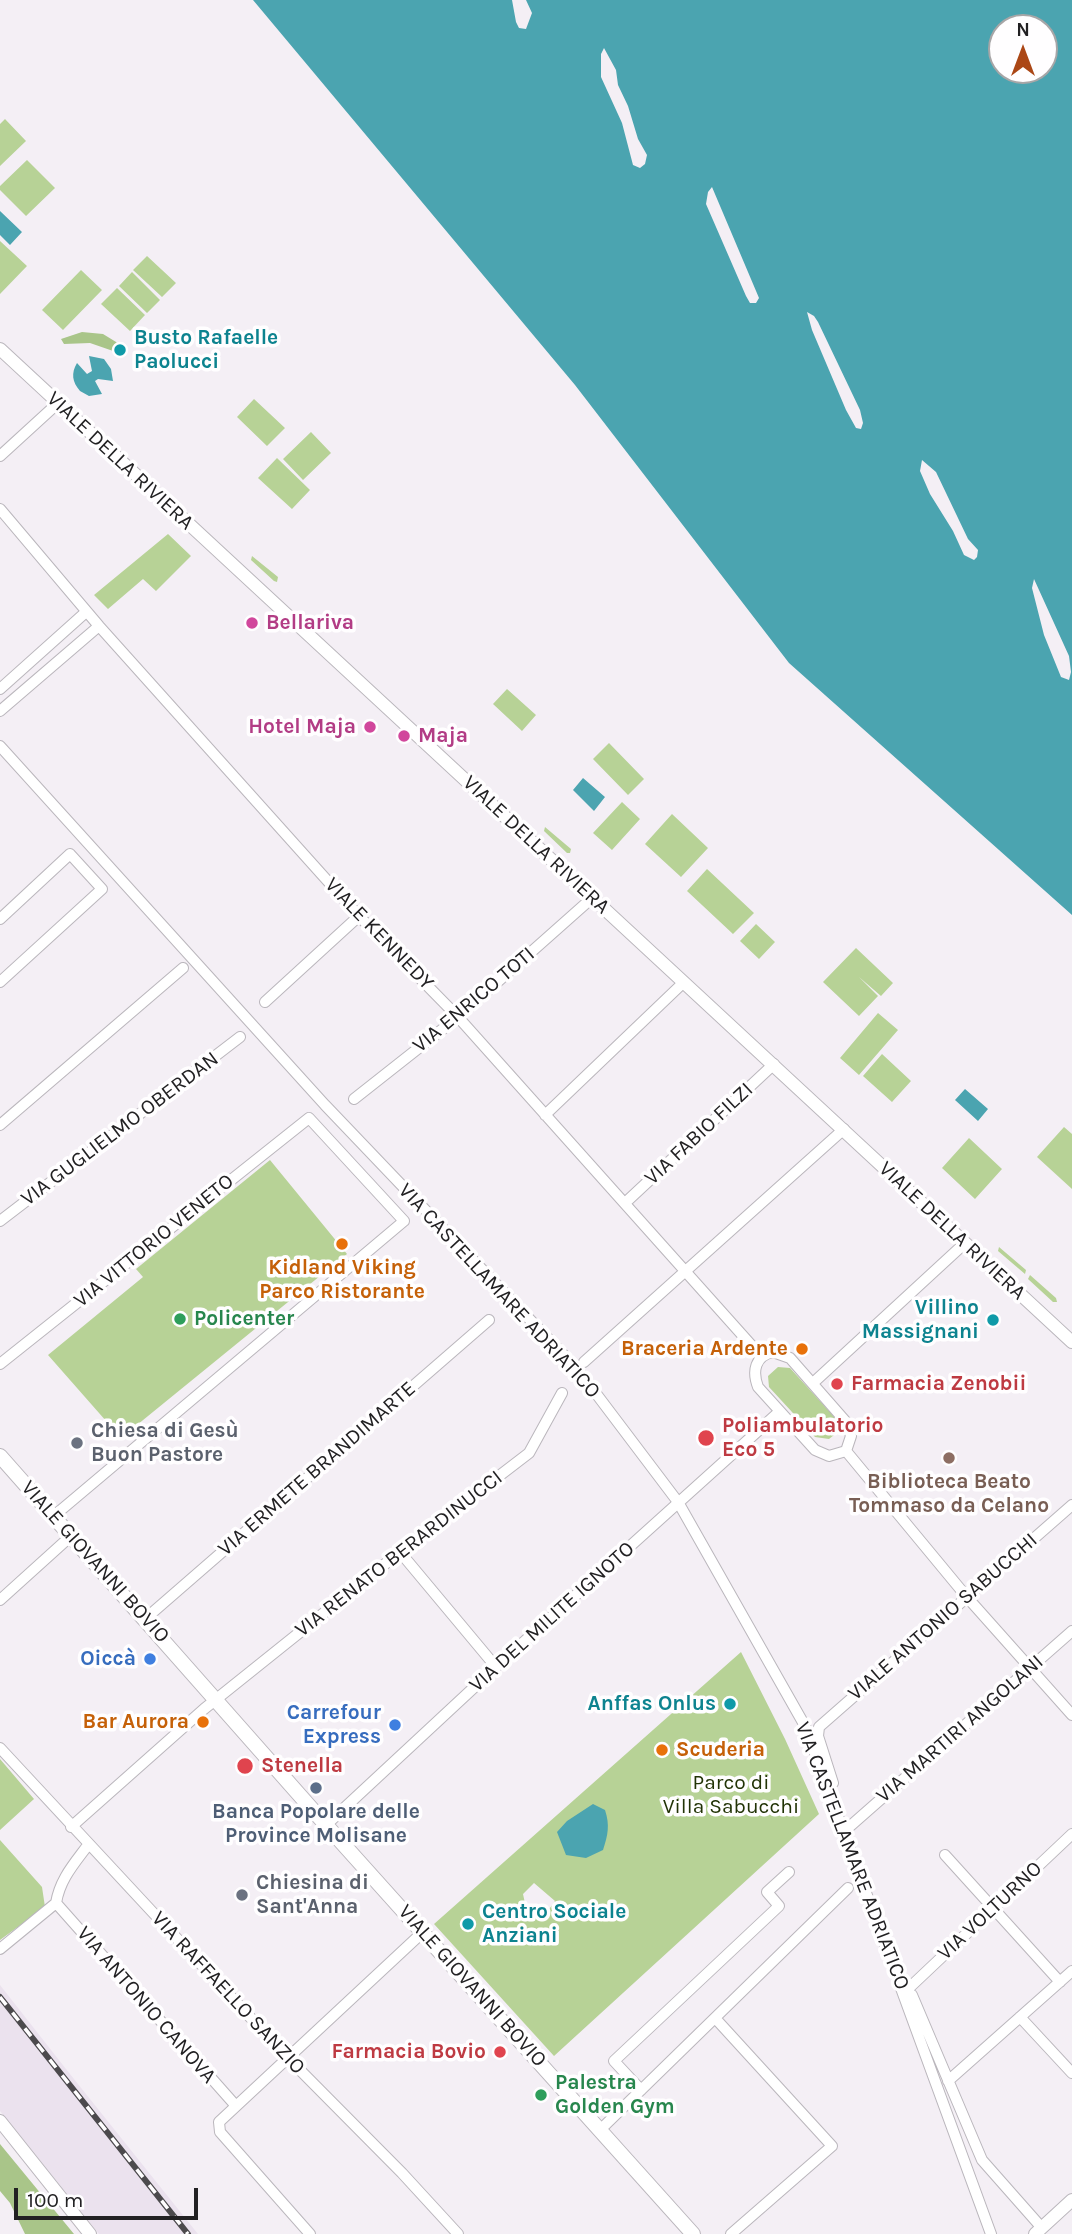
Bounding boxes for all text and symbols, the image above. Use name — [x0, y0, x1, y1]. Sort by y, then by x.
north arrow — [988, 14, 1058, 84]
text: N — [1016, 19, 1030, 41]
place label: Busto Rafaelle Paolucci — [134, 325, 278, 375]
marker: Busto Rafaelle Paolucci — [112, 342, 128, 358]
street label: VIALE DELLA RIVIERA — [41, 386, 199, 536]
place label: Bellariva — [266, 610, 354, 636]
marker: Bellariva — [244, 615, 260, 631]
place label: Hotel Maja — [248, 714, 356, 740]
marker: Hotel Maja — [362, 719, 378, 735]
place label: Maja — [418, 723, 468, 749]
marker: Maja — [396, 728, 412, 744]
street label: VIALE DELLA RIVIERA — [457, 770, 615, 920]
street label: VIALE KENNEDY — [319, 873, 439, 995]
street label: VIA ENRICO TOTI — [408, 942, 540, 1058]
street label: VIA GUGLIELMO OBERDAN — [16, 1047, 224, 1211]
street label: VIA FABIO FILZI — [640, 1077, 758, 1191]
street label: VIALE DELLA RIVIERA — [873, 1156, 1031, 1306]
street label: VIA VITTORIO VENETO — [69, 1169, 239, 1313]
street label: VIA CASTELLAMARE ADRIATICO — [393, 1178, 605, 1404]
marker: Kidland Viking Parco Ristorante — [334, 1236, 350, 1252]
place label: Kidland Viking Parco Ristorante — [259, 1255, 425, 1305]
place label: Villino Massignani — [862, 1295, 979, 1345]
place label: Policenter — [194, 1306, 294, 1332]
marker: Policenter — [172, 1311, 188, 1327]
marker: Villino Massignani — [985, 1312, 1001, 1328]
place label: Braceria Ardente — [621, 1336, 788, 1362]
marker: Braceria Ardente — [794, 1341, 810, 1357]
place label: Farmacia Zenobii — [851, 1371, 1026, 1397]
street label: VIA ERMETE BRANDIMARTE — [213, 1376, 421, 1562]
marker: Farmacia Zenobii — [829, 1376, 845, 1392]
place label: Poliambulatorio Eco 5 — [722, 1413, 884, 1463]
place label: Chiesa di Gesù Buon Pastore — [91, 1418, 239, 1468]
marker: Poliambulatorio Eco 5 — [696, 1428, 716, 1448]
marker: Chiesa di Gesù Buon Pastore — [69, 1435, 85, 1451]
marker: Biblioteca Beato Tommaso da Celano — [941, 1450, 957, 1466]
street label: VIA RENATO BERARDINUCCI — [290, 1465, 508, 1643]
place label: Biblioteca Beato Tommaso da Celano — [849, 1469, 1049, 1519]
street label: VIALE GIOVANNI BOVIO — [15, 1476, 175, 1648]
street label: VIALE ANTONIO SABUCCHI — [843, 1528, 1043, 1706]
street label: VIA DEL MILITE IGNOTO — [464, 1536, 640, 1698]
place label: Oiccà — [80, 1646, 136, 1672]
street label: VIA MARTIRI ANGOLANI — [871, 1650, 1049, 1808]
marker: Oiccà — [142, 1651, 158, 1667]
place label: Anffas Onlus — [588, 1691, 716, 1717]
marker: Anffas Onlus — [722, 1696, 738, 1712]
place label: Carrefour Express — [287, 1700, 381, 1750]
place label: Bar Aurora — [83, 1709, 189, 1735]
marker: Bar Aurora — [195, 1714, 211, 1730]
marker: Carrefour Express — [387, 1717, 403, 1733]
street label: VIA CASTELLAMARE ADRIATICO — [789, 1719, 915, 1993]
place label: Scuderia — [676, 1737, 765, 1763]
marker: Scuderia — [654, 1742, 670, 1758]
place label: Stenella — [261, 1753, 343, 1779]
marker: Stenella — [235, 1756, 255, 1776]
park label: Parco di Villa Sabucchi — [663, 1770, 799, 1820]
marker: Banca Popolare delle Province Molisane — [308, 1780, 324, 1796]
place label: Banca Popolare delle Province Molisane — [212, 1799, 420, 1849]
street label: VIA VOLTURNO — [932, 1856, 1048, 1966]
place label: Chiesina di Sant'Anna — [256, 1870, 369, 1920]
marker: Chiesina di Sant'Anna — [234, 1887, 250, 1903]
place label: Centro Sociale Anziani — [482, 1899, 626, 1949]
street label: VIALE GIOVANNI BOVIO — [392, 1900, 552, 2072]
street label: VIA RAFFAELLO SANZIO — [146, 1906, 310, 2080]
marker: Centro Sociale Anziani — [460, 1916, 476, 1932]
street label: VIA ANTONIO CANOVA — [71, 1921, 221, 2089]
place label: Farmacia Bovio — [332, 2039, 486, 2065]
marker: Farmacia Bovio — [492, 2044, 508, 2060]
place label: Palestra Golden Gym — [555, 2070, 675, 2120]
marker: Palestra Golden Gym — [533, 2087, 549, 2103]
scale bar — [18, 2174, 201, 2218]
text: 100 m — [27, 2188, 84, 2212]

